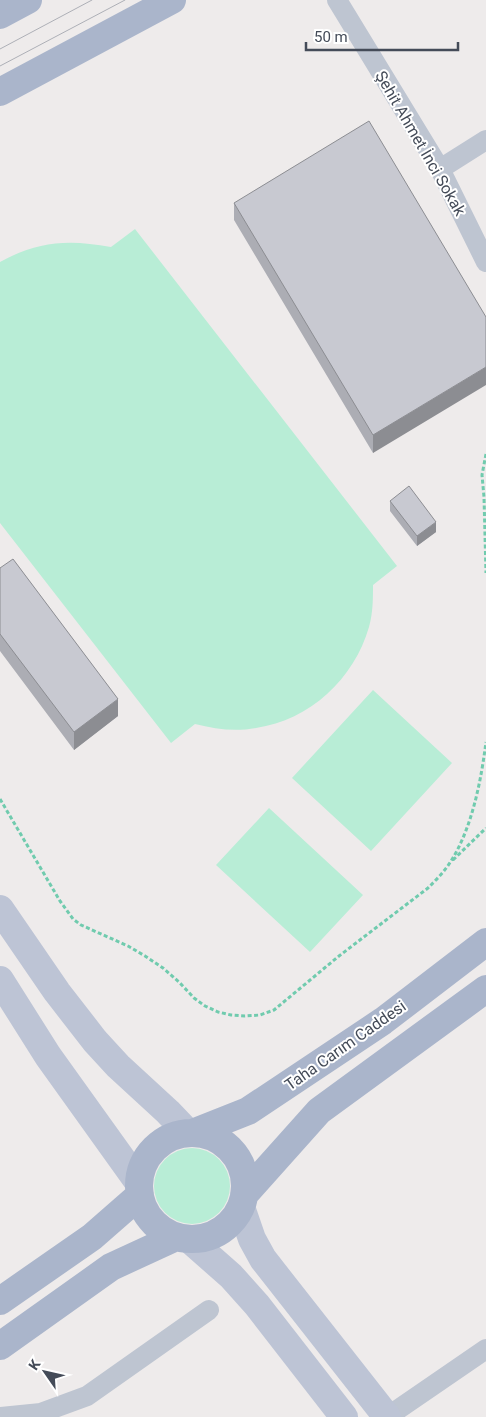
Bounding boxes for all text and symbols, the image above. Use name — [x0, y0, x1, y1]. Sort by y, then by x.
scale bar — [306, 20, 458, 52]
text: 50 m — [314, 28, 348, 46]
street label: Şehit Ahmet İnci Sokak — [371, 68, 470, 220]
street label: Taha Carım Caddesi — [281, 997, 409, 1094]
north arrow — [20, 1347, 70, 1397]
text: K — [25, 1356, 43, 1373]

